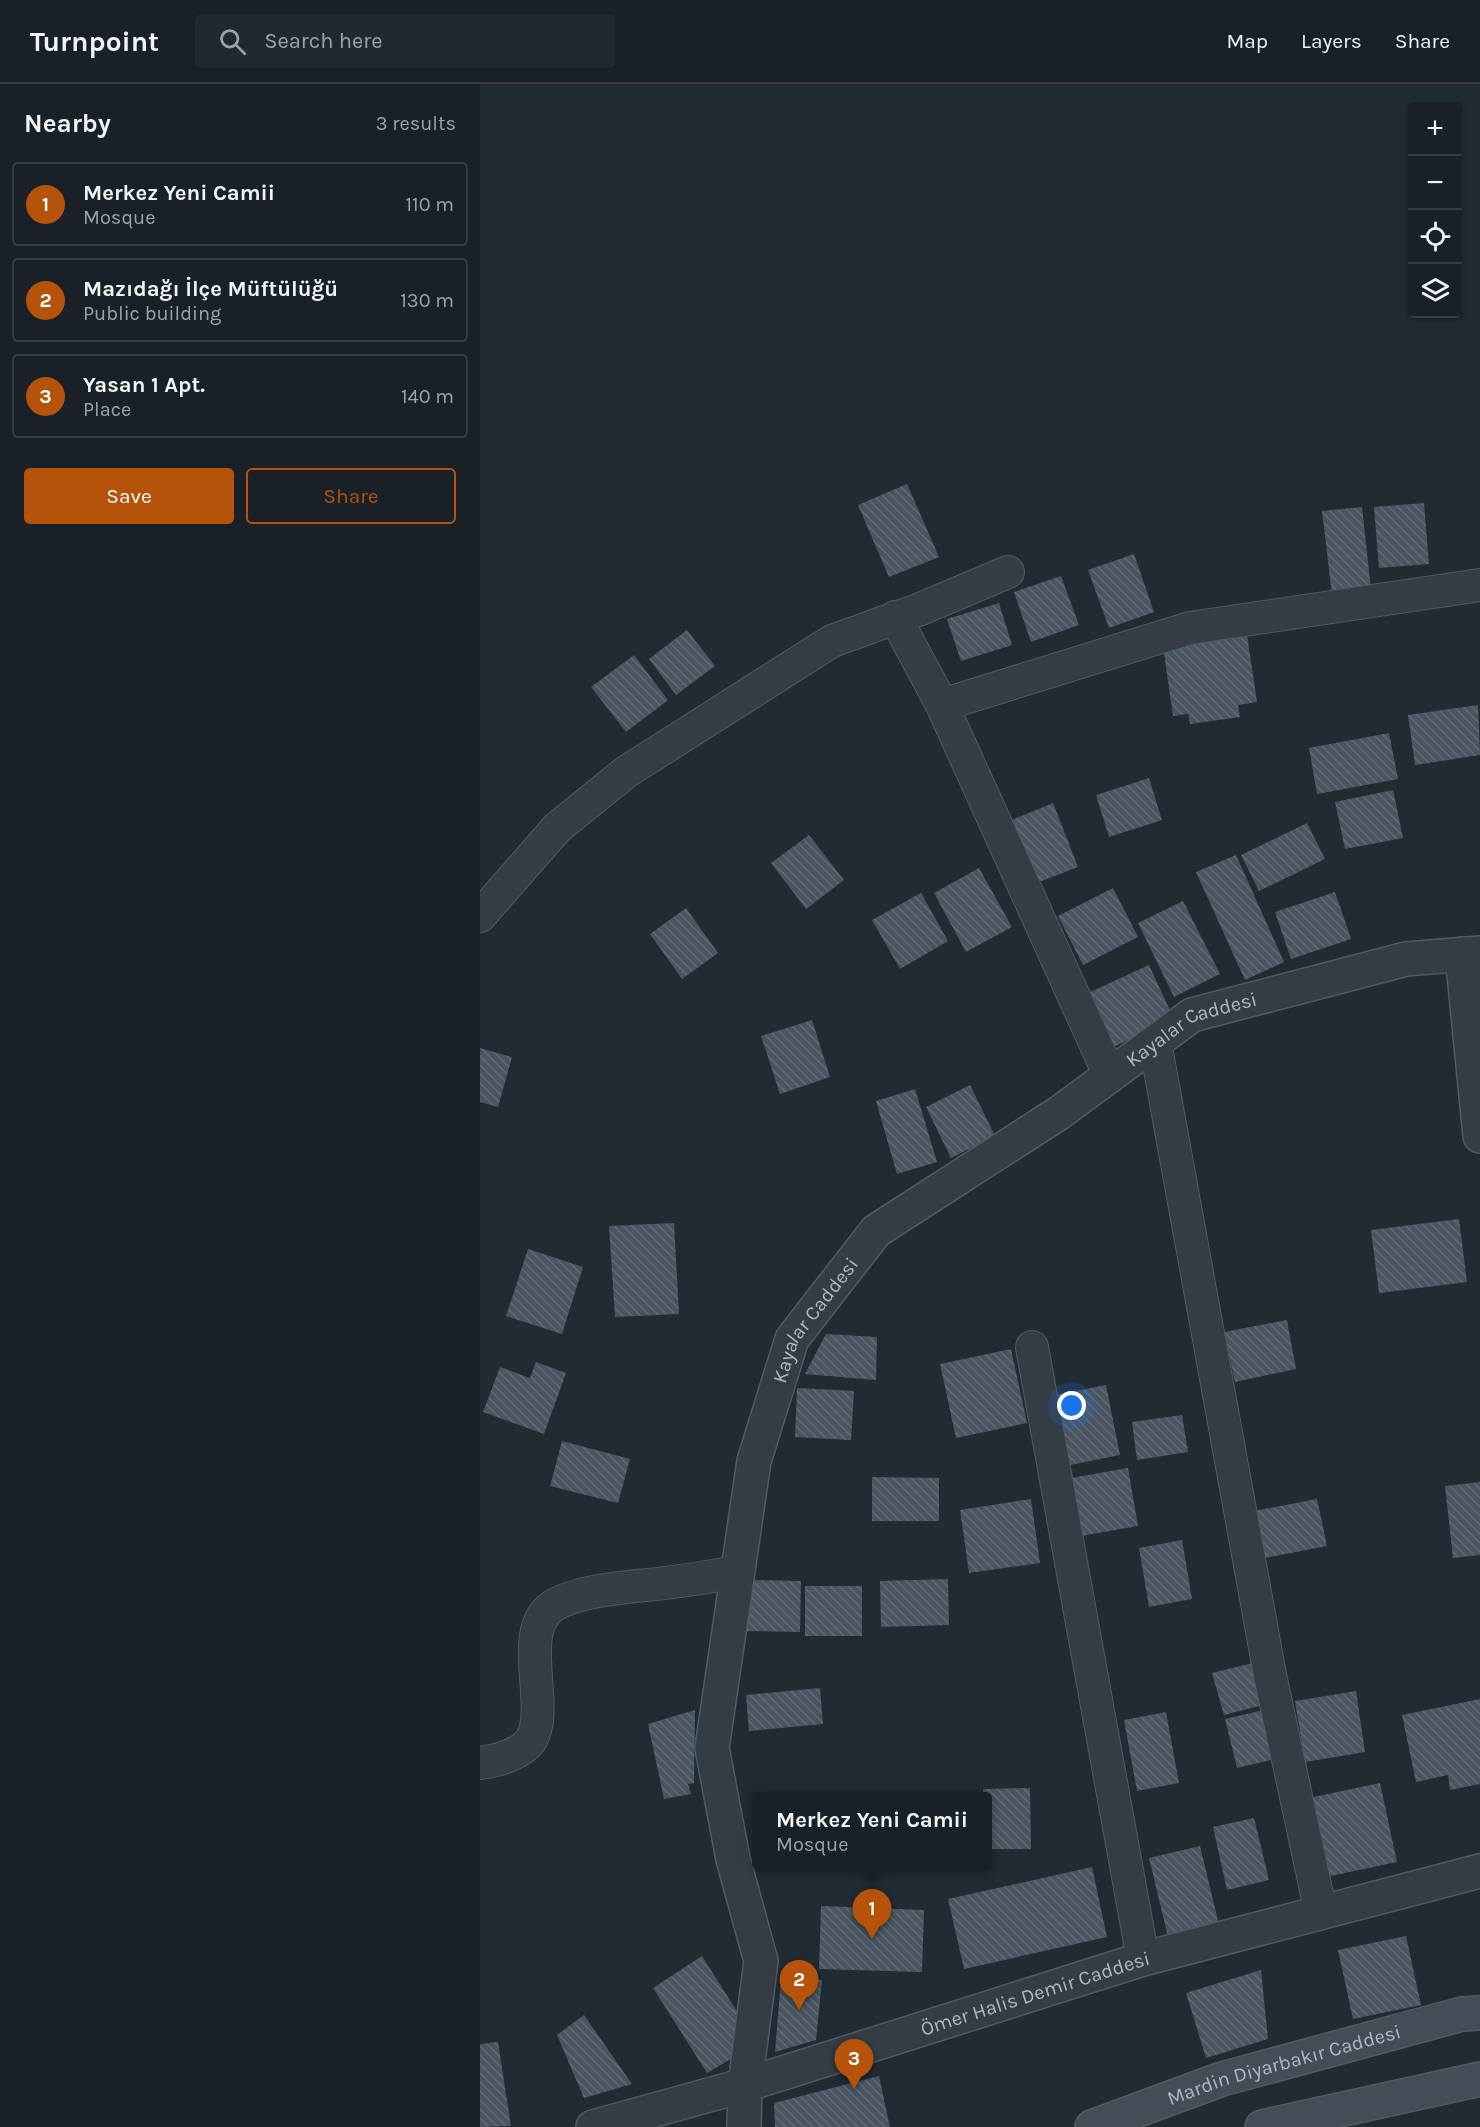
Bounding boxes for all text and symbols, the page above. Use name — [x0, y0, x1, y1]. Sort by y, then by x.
search box — [195, 14, 615, 68]
text: Turnpoint — [30, 25, 159, 58]
icon: search — [216, 25, 249, 58]
text: Search here — [264, 28, 383, 54]
text: Map — [1226, 29, 1268, 53]
text: Layers — [1301, 29, 1362, 53]
text: Share — [1395, 29, 1450, 53]
map controls — [1408, 102, 1462, 318]
button: + — [1408, 102, 1462, 156]
text: Nearby — [24, 108, 111, 139]
text: 3 results — [376, 112, 456, 135]
button: − — [1408, 156, 1462, 210]
text: Merkez Yeni Camii — [83, 180, 275, 206]
text: 1 — [42, 193, 49, 216]
text: 110 m — [405, 193, 454, 216]
text: Mosque — [83, 206, 155, 229]
button: locate — [1408, 210, 1462, 264]
button: layers — [1408, 264, 1462, 318]
text: Mazıdağı İlçe Müftülüğü — [83, 276, 338, 302]
text: 2 — [39, 289, 52, 312]
text: 130 m — [400, 289, 454, 312]
text: Public building — [83, 302, 221, 325]
text: Yasan 1 Apt. — [83, 372, 205, 398]
text: 3 — [39, 385, 52, 408]
text: 140 m — [401, 385, 454, 408]
text: Place — [83, 398, 131, 421]
button: Save — [24, 468, 234, 524]
button: Share — [246, 468, 456, 524]
street label: Kayalar Caddesi — [1122, 988, 1259, 1072]
street label: Kayalar Caddesi — [768, 1253, 863, 1386]
your location — [1057, 1391, 1086, 1420]
popup — [752, 1792, 992, 1870]
text: Merkez Yeni Camii — [776, 1807, 968, 1833]
text: Mosque — [776, 1833, 848, 1856]
pin: 1 — [852, 1890, 892, 1939]
street label: Ömer Halis Demir Caddesi — [918, 1947, 1152, 2041]
pin: 2 — [780, 1960, 818, 2010]
street label: Mardin Diyarbakır Caddesi — [1164, 2020, 1403, 2110]
pin: 3 — [834, 2040, 874, 2089]

